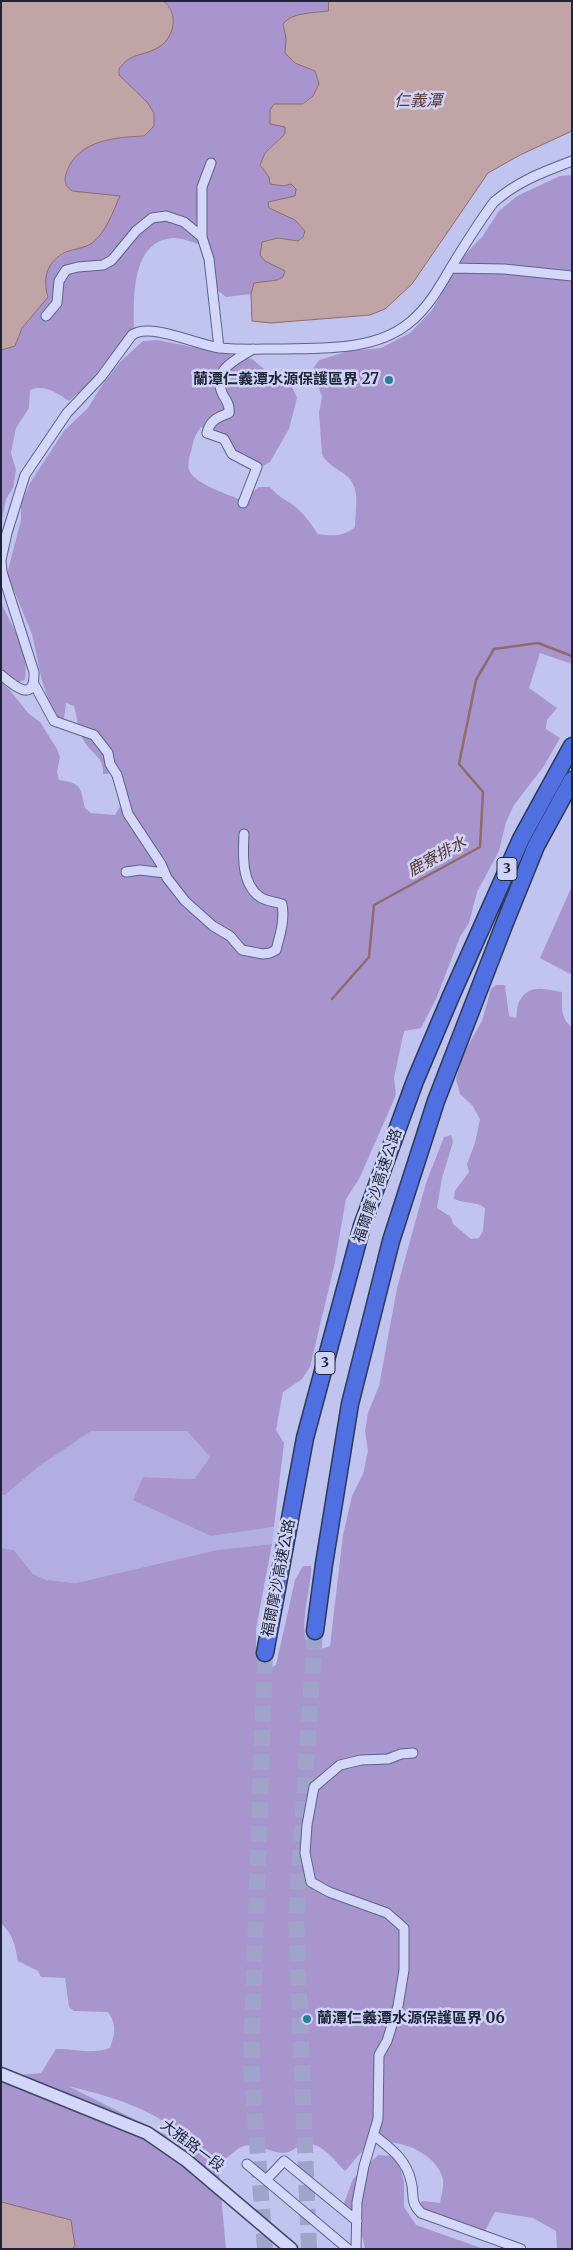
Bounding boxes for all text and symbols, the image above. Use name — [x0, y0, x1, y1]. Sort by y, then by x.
water label: 仁義潭 — [394, 91, 442, 111]
place label: 蘭潭仁義潭水源保護區界 27 — [193, 371, 379, 389]
marker: 蘭潭仁義潭水源保護區界 27 — [383, 374, 395, 386]
water label: 鹿寮排水 — [404, 833, 470, 881]
road number: 3 — [497, 858, 517, 881]
street label: 福爾摩沙高速公路 — [350, 1126, 406, 1246]
road number: 3 — [315, 1352, 335, 1375]
street label: 福爾摩沙高速公路 — [259, 1517, 299, 1639]
place label: 蘭潭仁義潭水源保護區界 06 — [317, 2010, 505, 2028]
marker: 蘭潭仁義潭水源保護區界 06 — [301, 2013, 313, 2025]
street label: 大雅路一段 — [157, 2116, 227, 2176]

